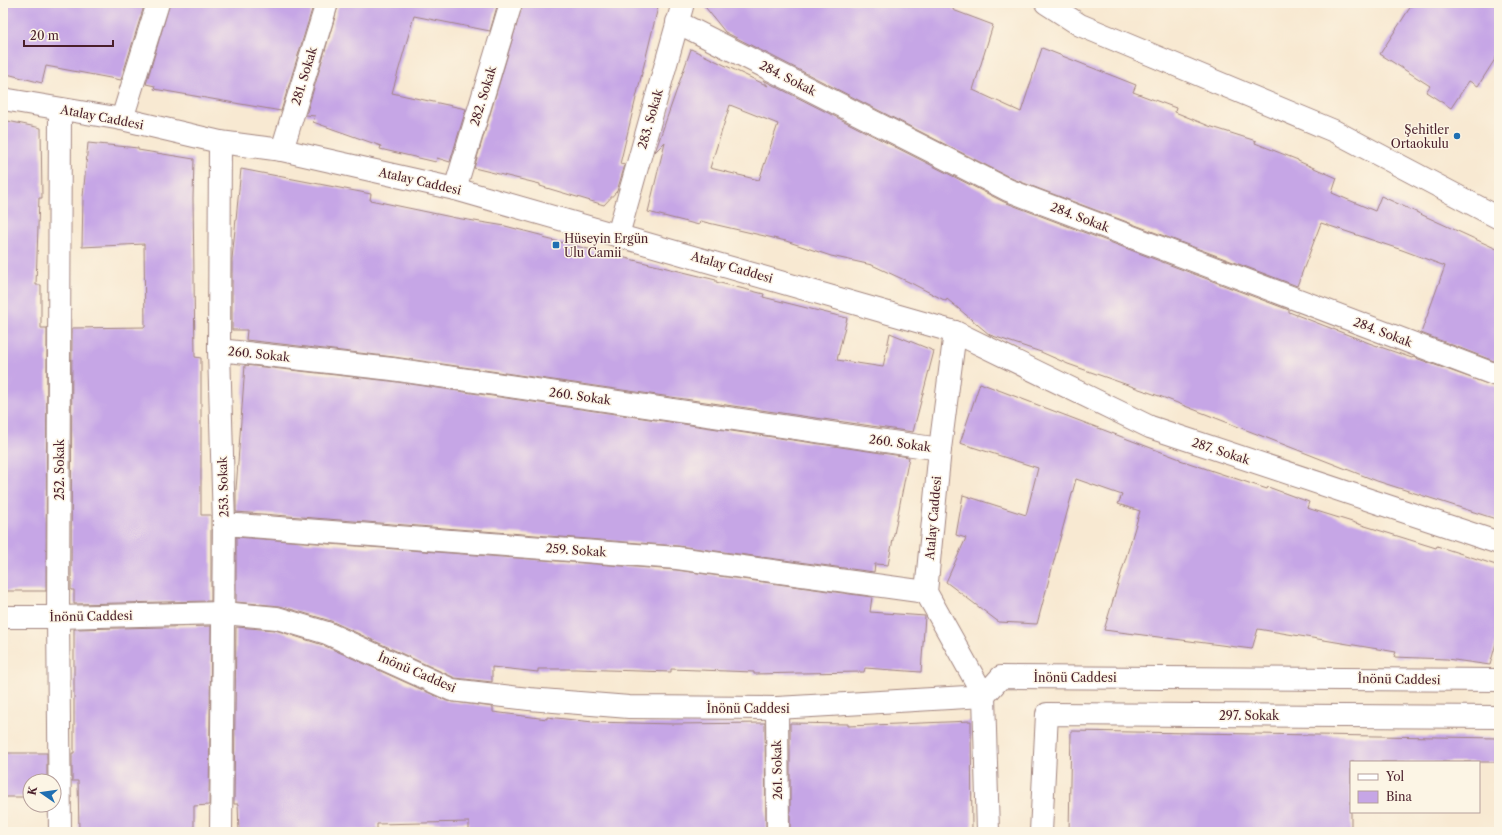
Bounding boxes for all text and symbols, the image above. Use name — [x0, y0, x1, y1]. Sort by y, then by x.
scale bar — [24, 22, 113, 48]
text: 20 m — [30, 28, 59, 43]
street label: 281. Sokak — [288, 44, 320, 107]
street label: 284. Sokak — [757, 57, 820, 99]
street label: 282. Sokak — [467, 63, 500, 128]
street label: 283. Sokak — [634, 86, 666, 151]
street label: Atalay Caddesi — [58, 101, 145, 132]
place label: Şehitler Ortaokulu — [1391, 122, 1450, 151]
marker: Şehitler Ortaokulu — [1452, 131, 1462, 141]
street label: Atalay Caddesi — [376, 164, 463, 198]
street label: 284. Sokak — [1048, 199, 1113, 235]
place label: Hüseyin Ergün Ulu Camii — [564, 231, 649, 260]
marker: Hüseyin Ergün Ulu Camii — [551, 240, 561, 250]
street label: Atalay Caddesi — [688, 248, 775, 286]
street label: 284. Sokak — [1351, 314, 1416, 350]
street label: 260. Sokak — [227, 343, 292, 365]
street label: 260. Sokak — [548, 384, 613, 408]
street label: 260. Sokak — [868, 431, 933, 455]
street label: 287. Sokak — [1190, 435, 1253, 468]
street label: 252. Sokak — [52, 438, 67, 501]
street label: 253. Sokak — [214, 455, 232, 518]
street label: Atalay Caddesi — [922, 475, 944, 562]
street label: 259. Sokak — [545, 540, 608, 560]
street label: İnönü Caddesi — [49, 607, 133, 624]
street label: İnönü Caddesi — [376, 648, 459, 695]
street label: İnönü Caddesi — [1033, 669, 1117, 685]
street label: İnönü Caddesi — [1357, 670, 1441, 687]
street label: İnönü Caddesi — [706, 700, 790, 716]
street label: 297. Sokak — [1219, 708, 1280, 723]
street label: 261. Sokak — [769, 739, 785, 800]
legend — [1350, 761, 1480, 813]
text: Yol — [1385, 769, 1404, 784]
north arrow — [22, 773, 62, 813]
text: K — [24, 784, 40, 797]
text: Bina — [1386, 789, 1413, 804]

